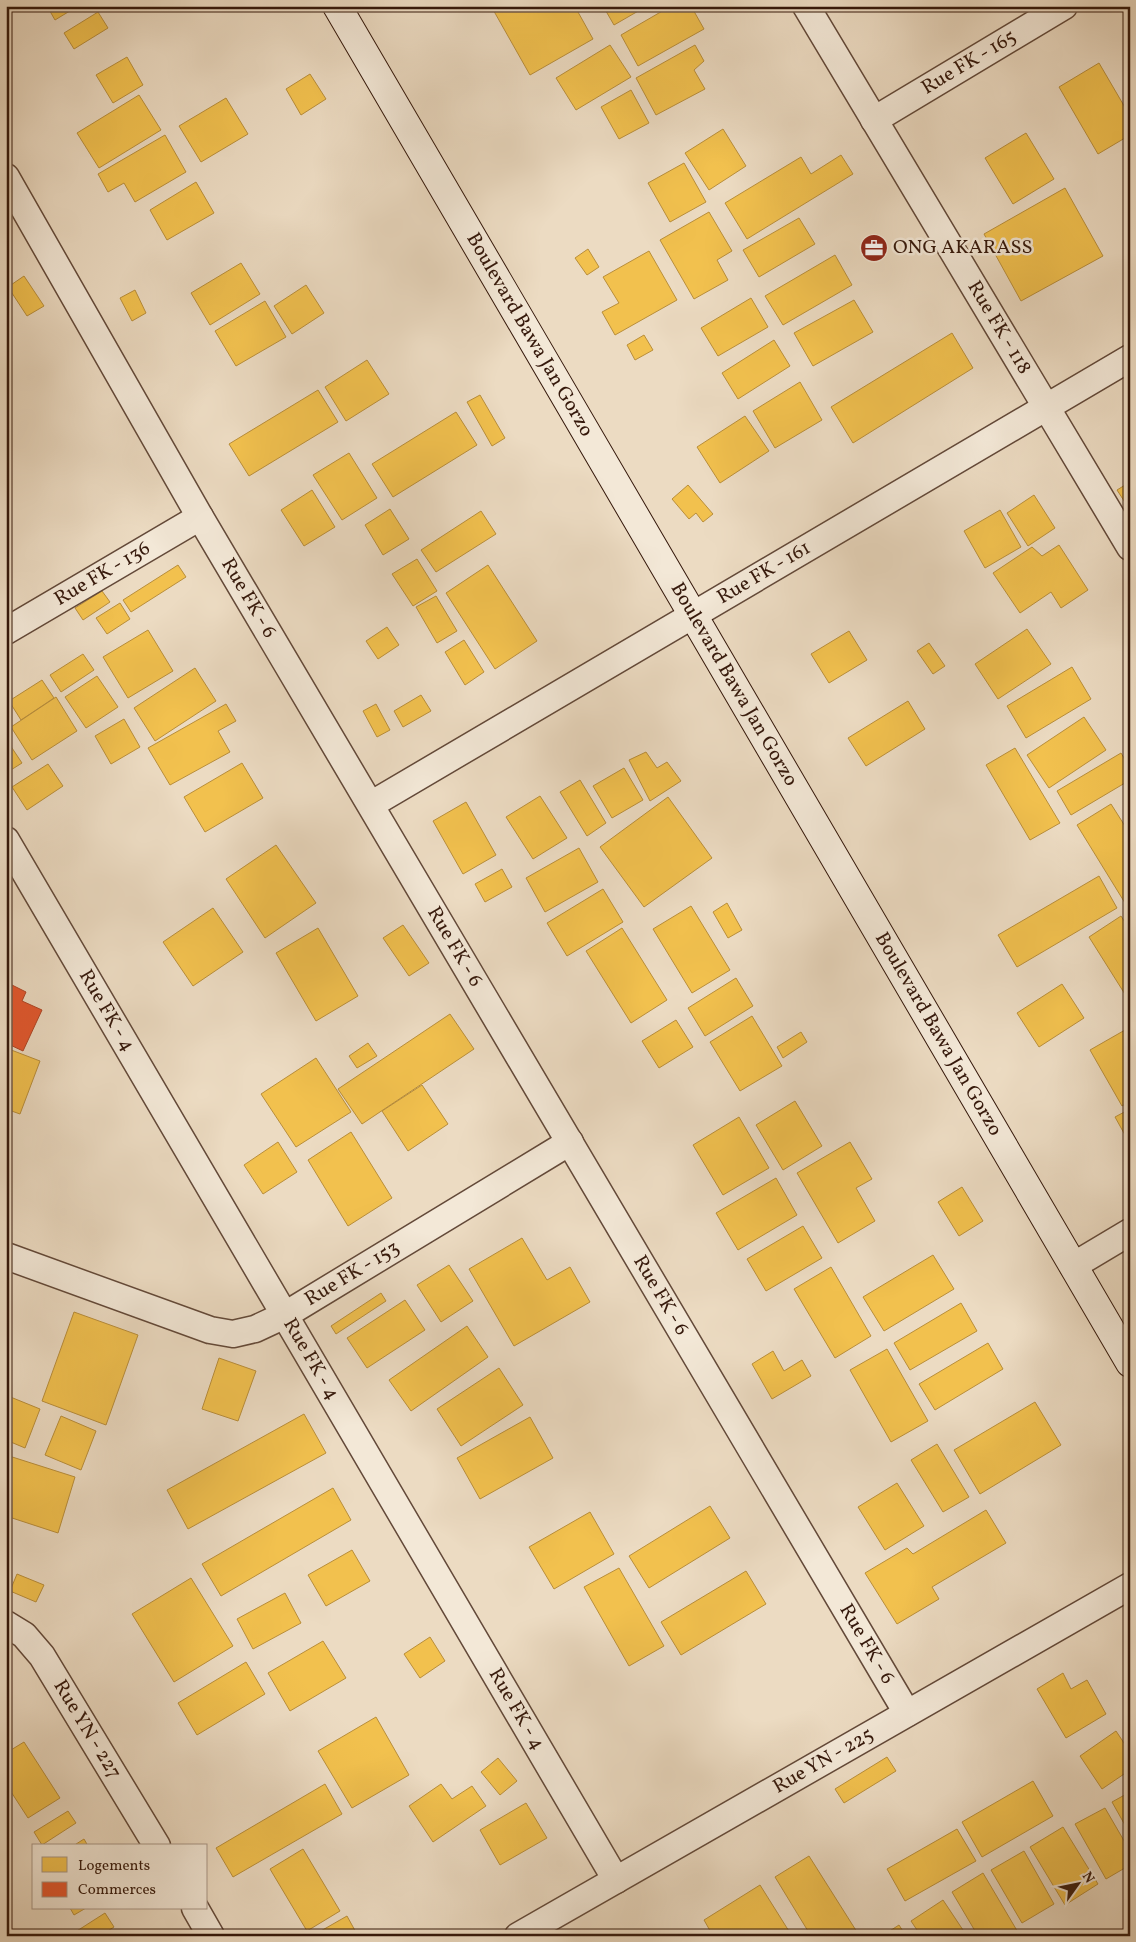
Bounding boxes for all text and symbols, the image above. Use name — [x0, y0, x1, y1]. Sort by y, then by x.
street label: Rue FK - 165 — [916, 24, 1022, 102]
street label: Boulevard Bawa Jan Gorzo — [459, 228, 600, 442]
office icon: ONG AKARASS — [859, 233, 889, 263]
place label: ONG AKARASS — [893, 234, 1033, 262]
street label: Rue FK - 118 — [960, 276, 1038, 380]
street label: Rue FK - 136 — [49, 535, 156, 613]
street label: Rue FK - 161 — [712, 535, 816, 612]
street label: Rue FK - 6 — [213, 553, 283, 644]
street label: Boulevard Bawa Jan Gorzo — [663, 577, 804, 792]
street label: Rue FK - 6 — [420, 902, 489, 992]
street label: Boulevard Bawa Jan Gorzo — [867, 927, 1009, 1142]
street label: Rue FK - 4 — [71, 965, 141, 1057]
street label: Rue FK - 153 — [300, 1234, 405, 1314]
street label: Rue FK - 6 — [626, 1250, 695, 1341]
street label: Rue FK - 4 — [276, 1313, 346, 1406]
street label: Rue FK - 6 — [832, 1599, 901, 1690]
street label: Rue FK - 4 — [481, 1663, 551, 1756]
street label: Rue YN - 227 — [46, 1675, 128, 1785]
street label: Rue YN - 225 — [768, 1721, 879, 1801]
legend — [32, 1844, 208, 1910]
text: Logements — [78, 1856, 150, 1877]
north arrow — [1054, 1860, 1104, 1910]
text: N — [1077, 1868, 1098, 1887]
text: Commerces — [78, 1880, 156, 1901]

